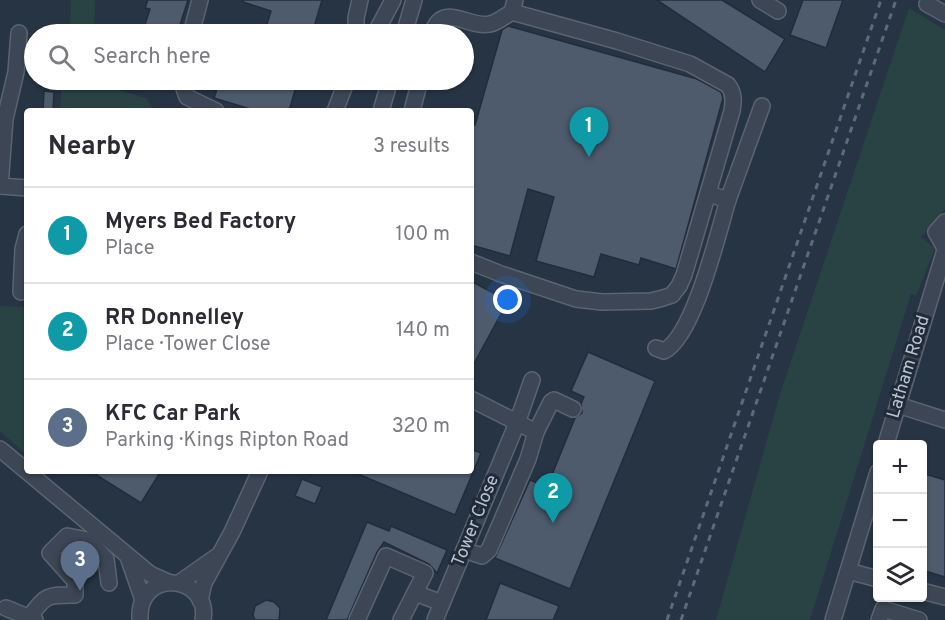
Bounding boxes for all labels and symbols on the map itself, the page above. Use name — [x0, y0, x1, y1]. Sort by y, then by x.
pin: 1 — [570, 108, 608, 157]
your location — [493, 285, 522, 314]
street label: Latham Road — [882, 313, 936, 421]
street label: Tower Close — [447, 472, 505, 570]
pin: 2 — [534, 474, 572, 523]
pin: 3 — [60, 542, 100, 591]

